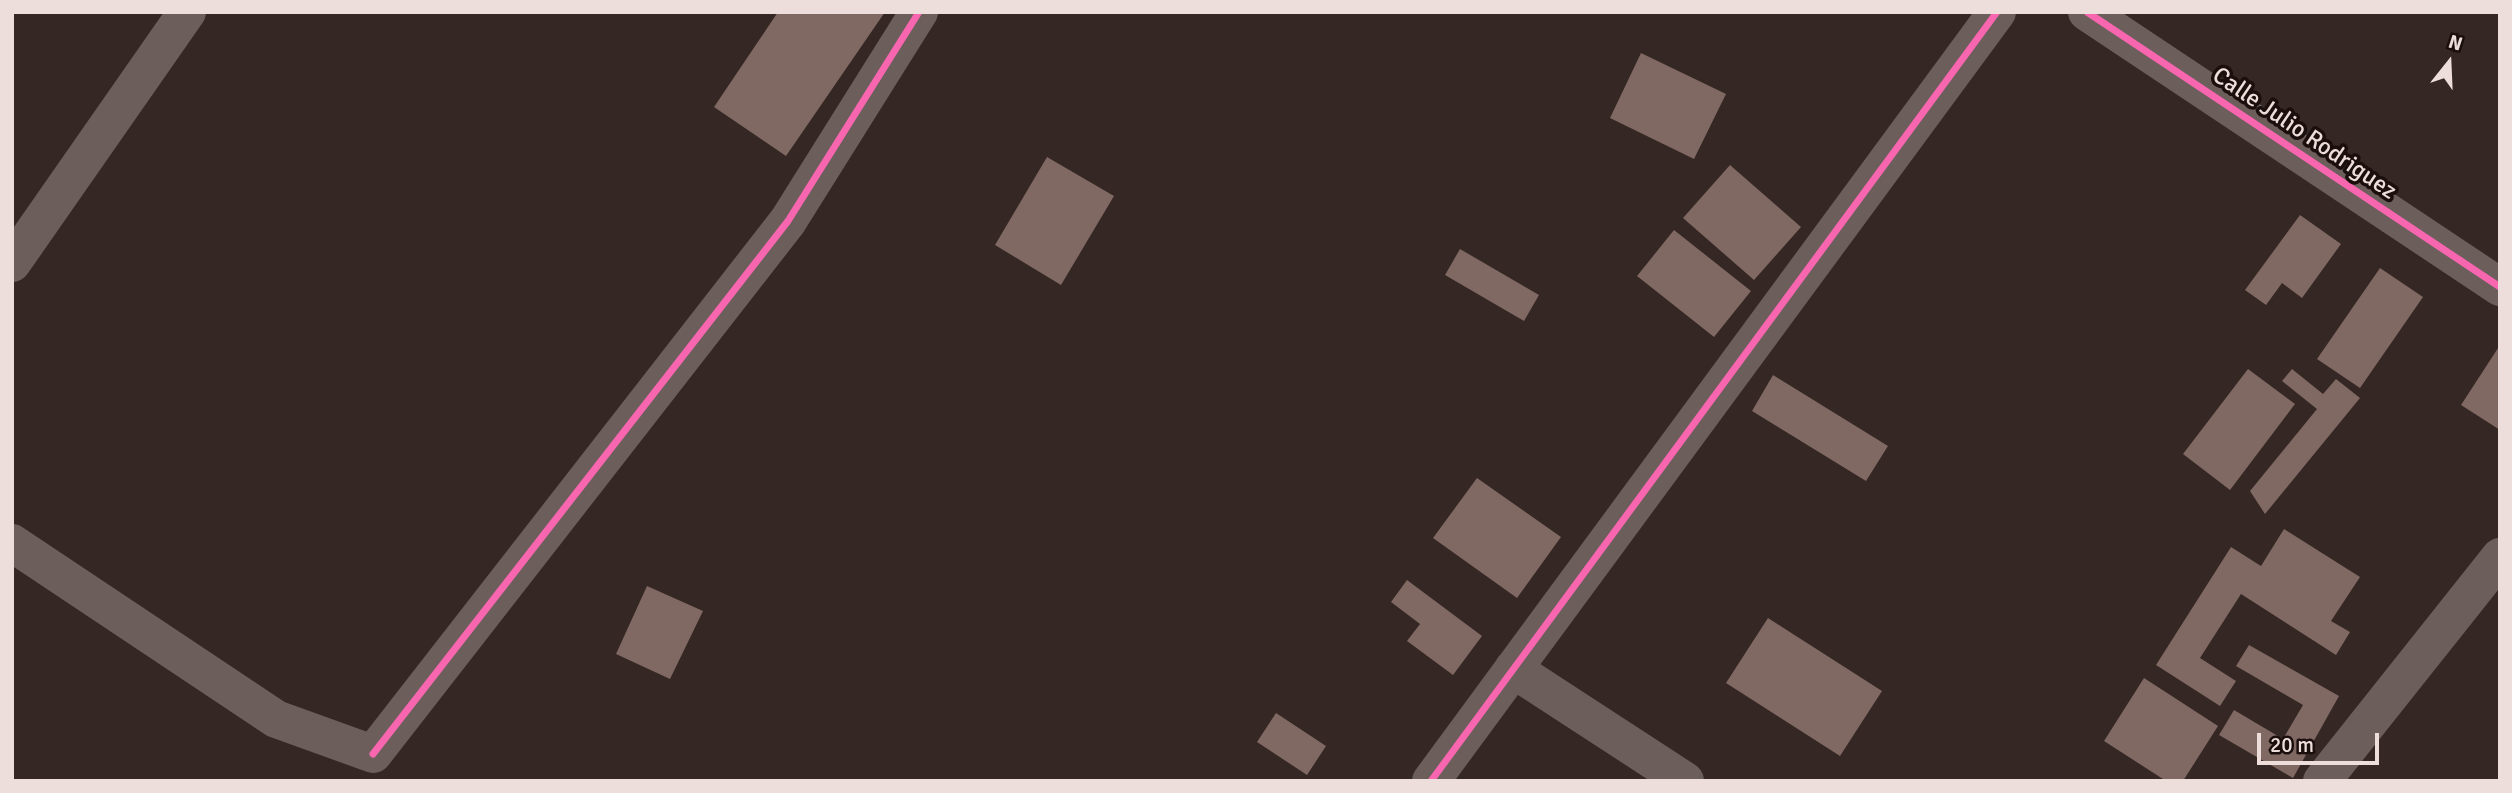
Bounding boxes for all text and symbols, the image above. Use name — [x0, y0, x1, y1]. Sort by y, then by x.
north arrow — [2414, 28, 2484, 98]
text: N — [2445, 30, 2465, 56]
street label: Calle Julio Rodriguez — [2206, 62, 2402, 206]
scale bar — [2260, 720, 2382, 764]
text: 20 m — [2270, 732, 2314, 758]

